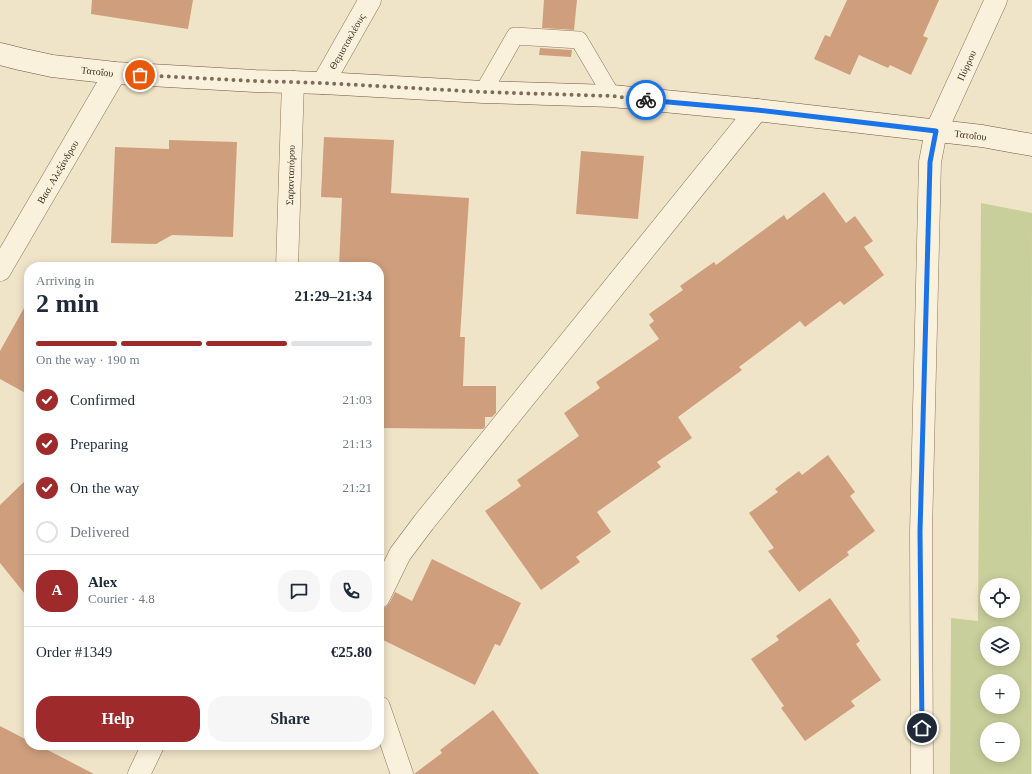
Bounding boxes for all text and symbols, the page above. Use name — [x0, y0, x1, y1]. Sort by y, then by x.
street label: Θεμιστοκλέους — [327, 12, 367, 71]
street label: Πύρρου — [954, 48, 978, 82]
pin — [123, 58, 157, 92]
street label: Τατοΐου — [81, 64, 114, 78]
icon: bag — [129, 64, 151, 86]
courier — [626, 80, 666, 120]
icon: bike — [635, 89, 657, 111]
street label: Τατοΐου — [954, 127, 988, 142]
street label: Βασ. Αλεξάνδρου — [35, 138, 80, 205]
street label: Σαρανταπόρου — [284, 145, 296, 205]
text: Arriving in — [36, 273, 94, 288]
text: 21:29–21:34 — [295, 288, 372, 304]
text: 2 min — [36, 289, 99, 318]
text: On the way · 190 m — [36, 352, 140, 367]
icon: check — [36, 389, 58, 411]
text: Confirmed — [70, 392, 135, 408]
text: 21:03 — [342, 392, 372, 407]
icon: check — [36, 433, 58, 455]
text: Preparing — [70, 436, 128, 452]
text: 21:13 — [342, 436, 372, 451]
icon: check — [36, 477, 58, 499]
text: On the way — [70, 480, 139, 496]
text: 21:21 — [342, 480, 372, 495]
text: Delivered — [70, 524, 129, 540]
button: chat — [278, 570, 320, 612]
button: phone — [330, 570, 372, 612]
text: Alex — [88, 574, 117, 590]
map controls — [980, 578, 1020, 762]
button: locate — [980, 578, 1020, 618]
text: A — [52, 582, 62, 598]
text: Courier · 4.8 — [88, 591, 155, 606]
button: layers — [980, 626, 1020, 666]
text: Order #1349 — [36, 644, 112, 660]
text: €25.80 — [331, 644, 372, 660]
button: + — [980, 674, 1020, 714]
button: Help — [36, 696, 200, 742]
button: Share — [208, 696, 372, 742]
pin — [905, 711, 939, 745]
icon: home — [911, 717, 933, 739]
button: − — [980, 722, 1020, 762]

